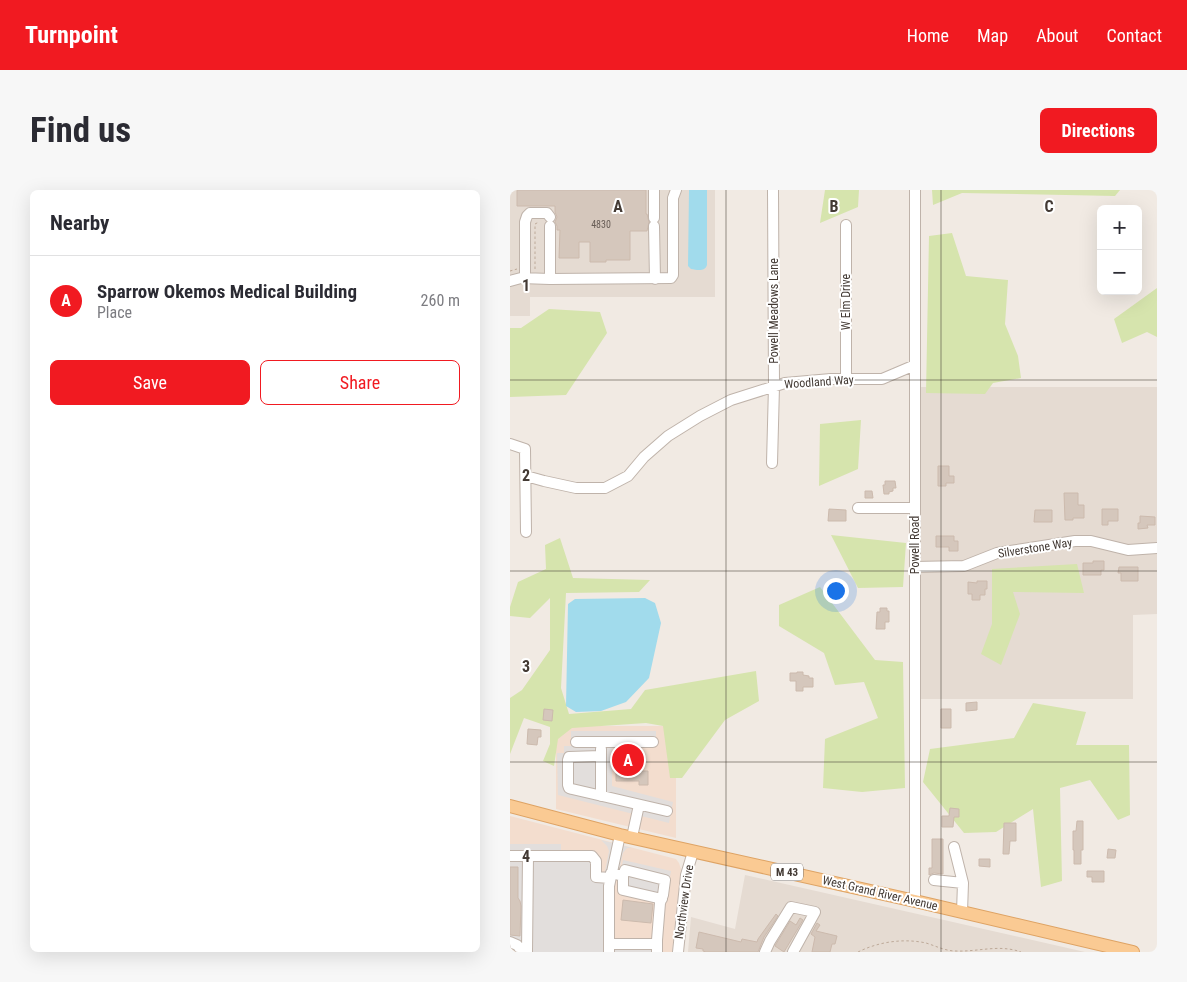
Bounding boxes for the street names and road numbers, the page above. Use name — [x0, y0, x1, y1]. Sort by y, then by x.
street label: Powell Meadows Lane — [767, 258, 781, 364]
street label: W Elm Drive — [839, 273, 853, 330]
street label: Woodland Way — [784, 373, 854, 391]
street label: Powell Road — [908, 516, 922, 574]
street label: Silverstone Way — [997, 535, 1073, 561]
street label: Northview Drive — [672, 864, 696, 940]
road number: M 43 — [771, 864, 803, 880]
street label: West Grand River Avenue — [821, 873, 939, 913]

